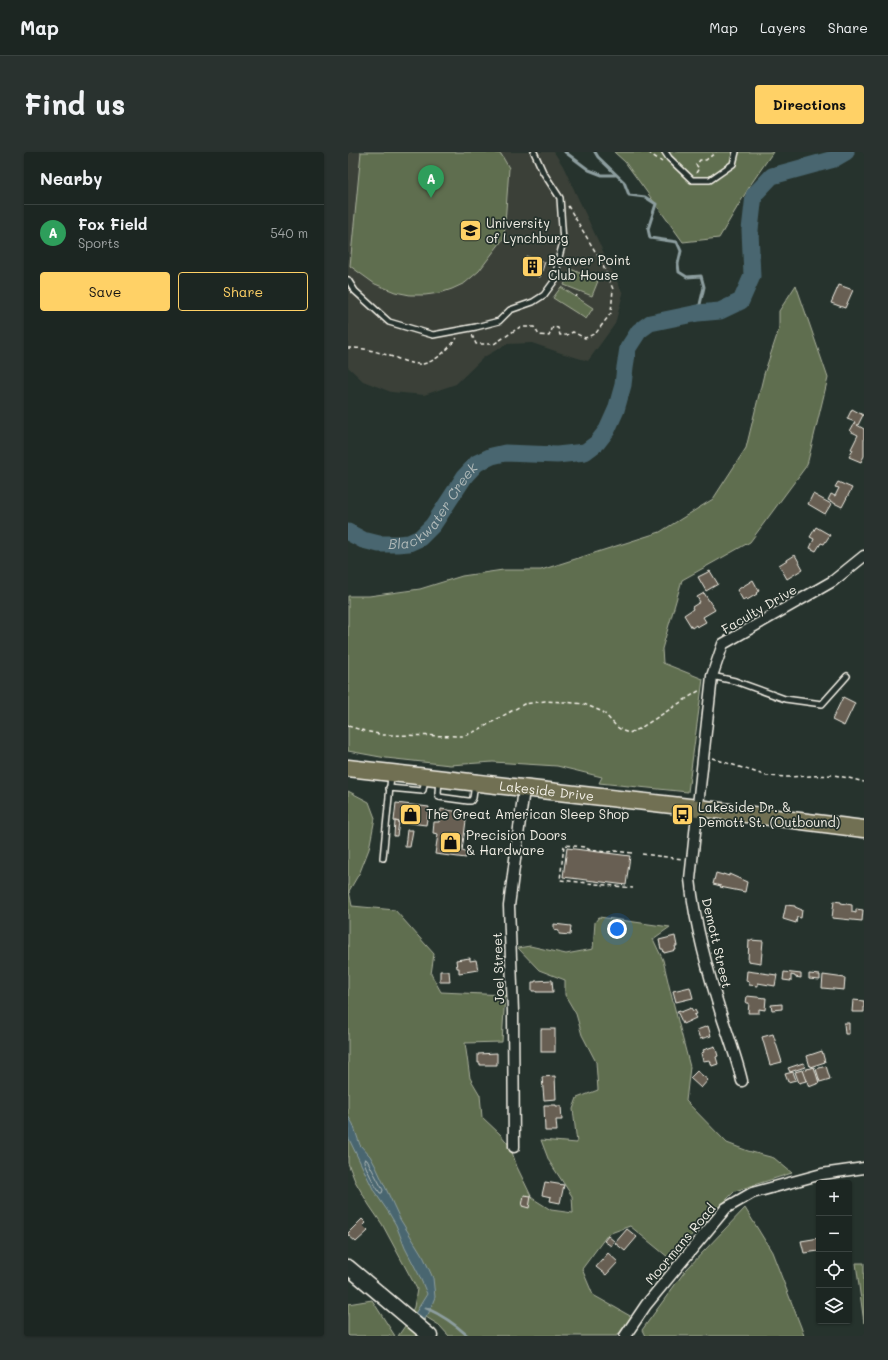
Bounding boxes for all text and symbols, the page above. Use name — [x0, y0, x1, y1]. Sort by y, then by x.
text: Map — [20, 15, 59, 40]
text: Map — [709, 18, 738, 37]
text: Layers — [760, 18, 806, 37]
text: Share — [828, 18, 868, 37]
button: Directions — [755, 85, 864, 124]
text: Find us — [24, 86, 125, 122]
pin: A — [418, 165, 444, 198]
text: Nearby — [40, 167, 102, 189]
text: Fox Field — [78, 214, 147, 234]
place label: University of Lynchburg — [486, 214, 568, 246]
school or university icon: University of Lynchburg — [458, 217, 484, 243]
text: A — [48, 224, 58, 241]
text: 540 m — [270, 224, 308, 241]
text: Sports — [78, 234, 120, 251]
place label: Beaver Point Club House — [548, 251, 631, 283]
building icon: Beaver Point Club House — [520, 254, 546, 280]
button: Save — [40, 272, 170, 311]
button: Share — [178, 272, 308, 311]
water label: Blackwater Creek — [388, 458, 482, 553]
street label: Faculty Drive — [718, 580, 800, 637]
street label: Lakeside Drive — [499, 776, 595, 804]
place label: Lakeside Dr. & Demott St. (Outbound) — [698, 798, 840, 830]
shop icon: The Great American Sleep Shop — [398, 801, 424, 827]
bus stop icon: Lakeside Dr. & Demott St. (Outbound) — [669, 801, 695, 827]
place label: The Great American Sleep Shop — [426, 805, 629, 822]
place label: Precision Doors & Hardware — [466, 826, 567, 858]
shop icon: Precision Doors & Hardware — [437, 829, 463, 855]
street label: Demott Street — [699, 896, 736, 990]
your location — [607, 919, 627, 939]
street label: Joel Street — [488, 932, 507, 1004]
map controls — [816, 1180, 852, 1324]
button: + — [816, 1180, 852, 1216]
street label: Moormans Road — [641, 1200, 719, 1288]
button: − — [816, 1216, 852, 1252]
button: locate — [816, 1252, 852, 1288]
button: layers — [816, 1288, 852, 1324]

